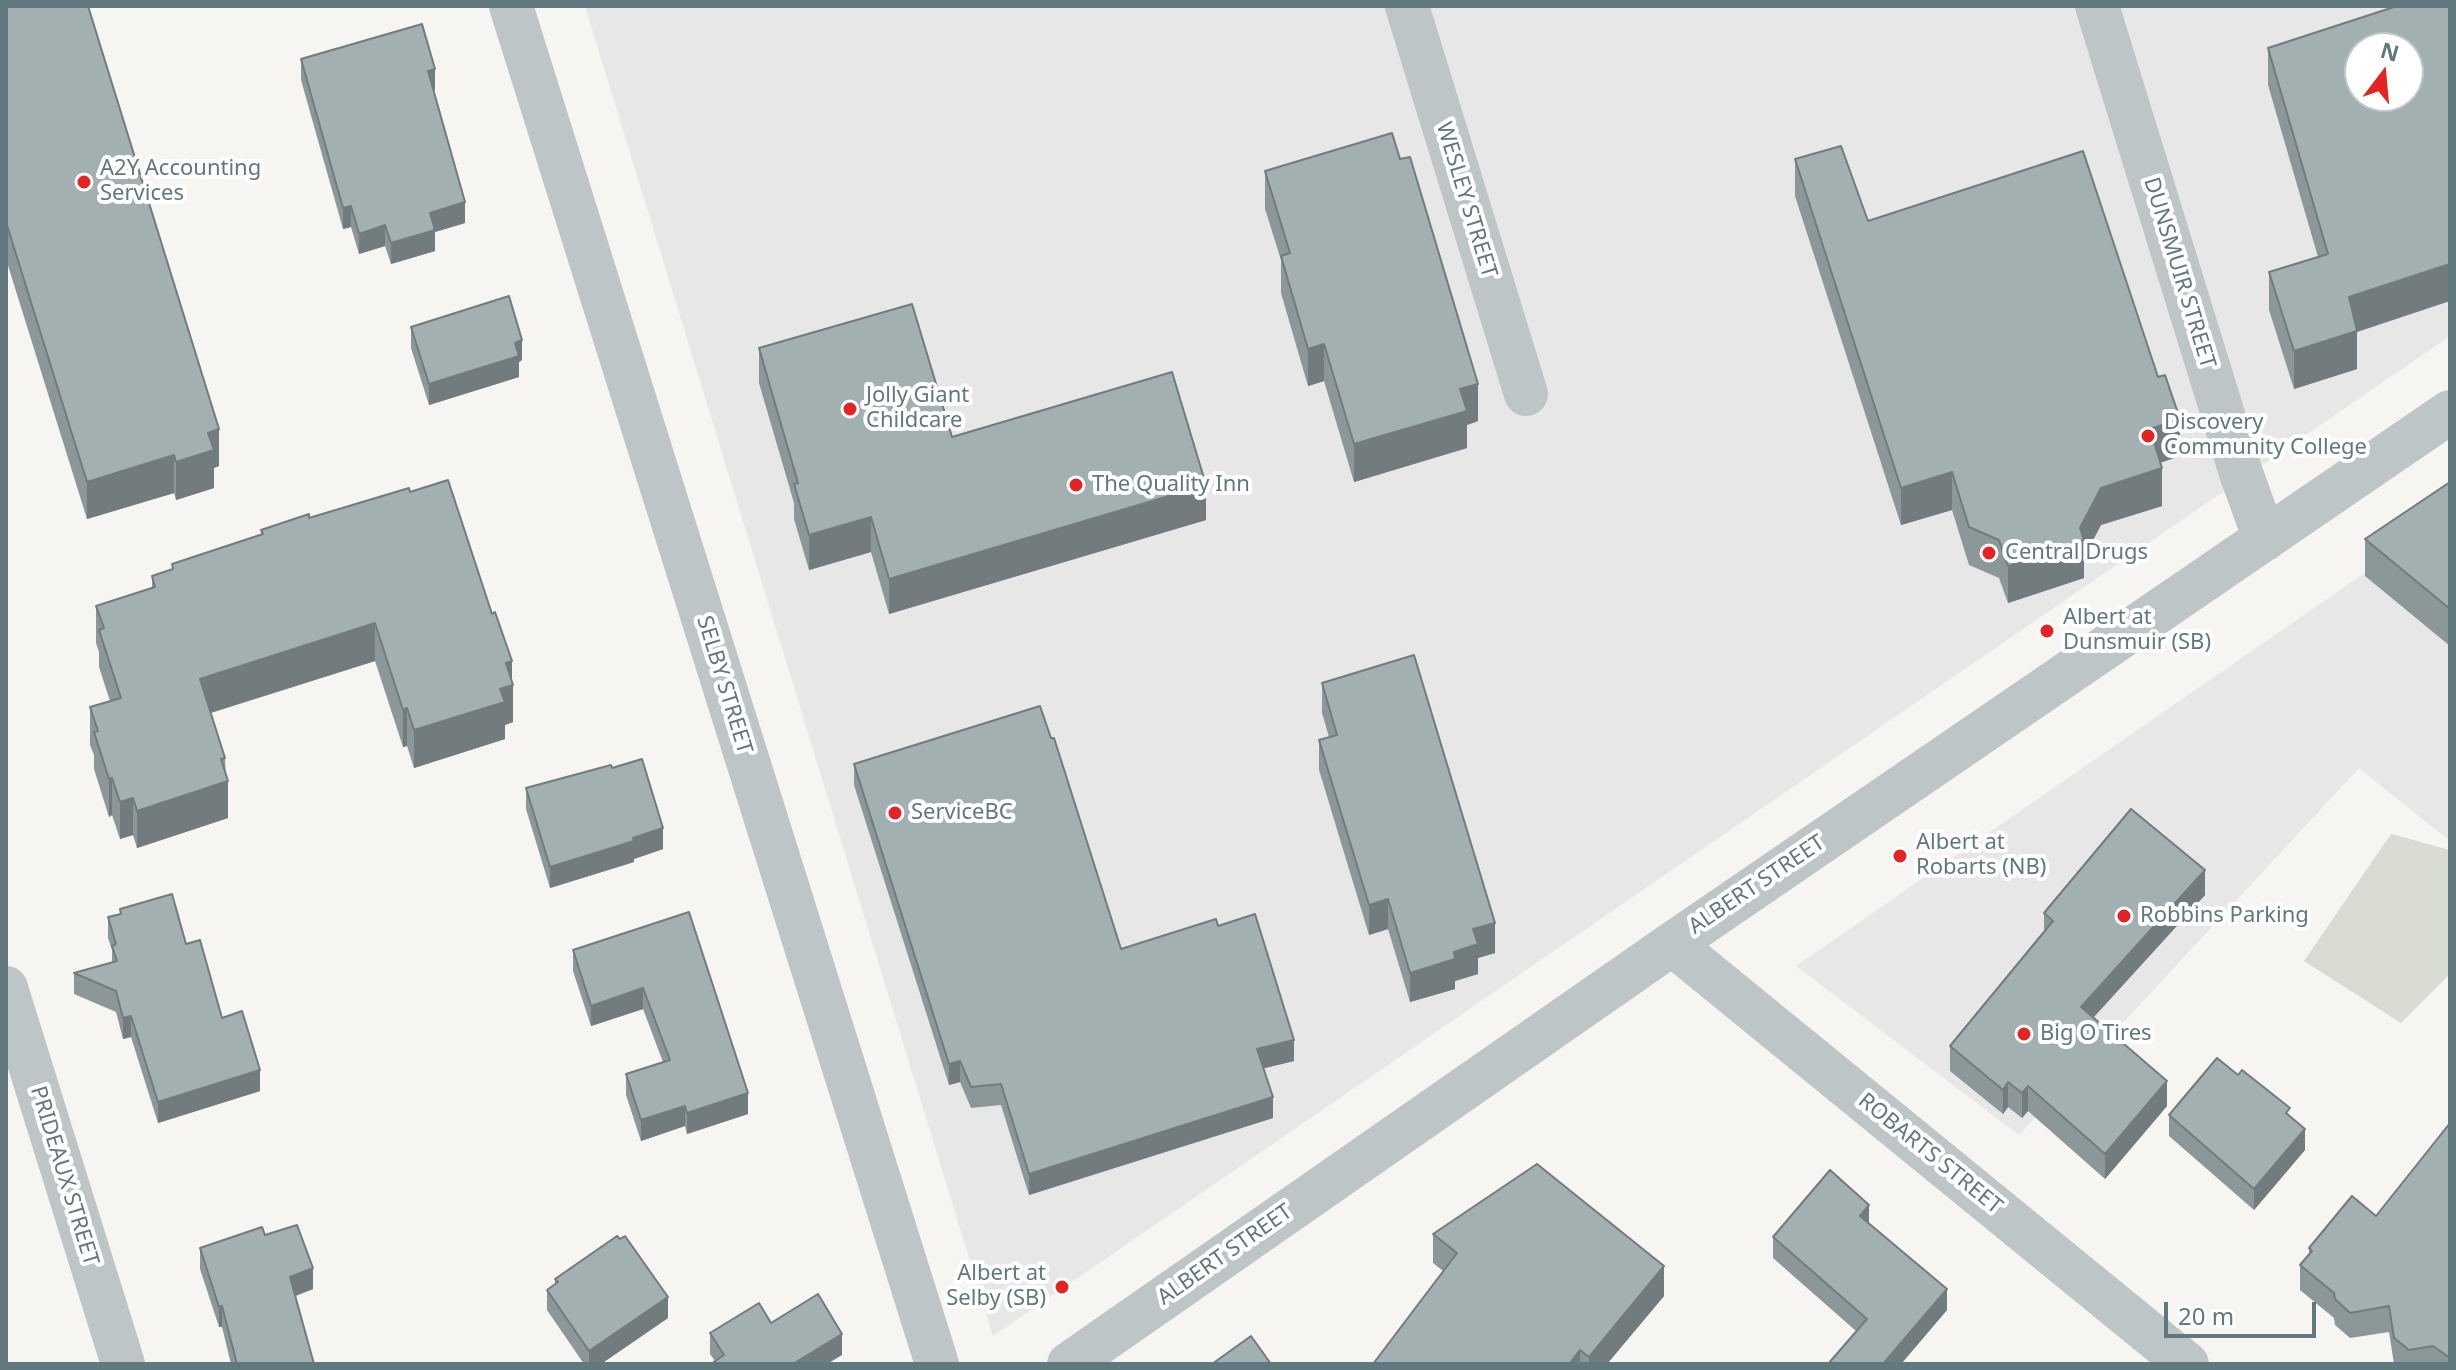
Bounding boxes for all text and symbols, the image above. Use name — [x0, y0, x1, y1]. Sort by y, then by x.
north arrow — [2344, 32, 2424, 112]
text: N — [2377, 34, 2403, 68]
street label: WESLEY STREET — [1430, 119, 1502, 281]
place label: A2Y Accounting Services — [100, 156, 261, 208]
marker: A2Y Accounting Services — [75, 173, 93, 191]
street label: DUNSMUIR STREET — [2137, 174, 2221, 372]
place label: Jolly Giant Childcare — [866, 383, 969, 434]
marker: Jolly Giant Childcare — [841, 400, 859, 418]
place label: Discovery Community College — [2164, 410, 2367, 462]
marker: Discovery Community College — [2139, 427, 2157, 445]
place label: The Quality Inn — [1092, 472, 1250, 498]
marker: The Quality Inn — [1067, 476, 1085, 494]
place label: Central Drugs — [2005, 540, 2148, 566]
marker: Central Drugs — [1980, 544, 1998, 562]
place label: Albert at Dunsmuir (SB) — [2063, 605, 2211, 656]
street label: SELBY STREET — [690, 613, 758, 757]
marker: Albert at Dunsmuir (SB) — [2038, 622, 2056, 640]
place label: ServiceBC — [911, 800, 1013, 826]
marker: ServiceBC — [886, 804, 904, 822]
street label: ALBERT STREET — [1684, 830, 1830, 940]
place label: Albert at Robarts (NB) — [1916, 830, 2046, 882]
marker: Albert at Robarts (NB) — [1891, 847, 1909, 865]
place label: Robbins Parking — [2140, 903, 2309, 929]
marker: Robbins Parking — [2115, 907, 2133, 925]
place label: Big O Tires — [2040, 1021, 2152, 1047]
marker: Big O Tires — [2015, 1025, 2033, 1043]
street label: PRIDEAUX STREET — [24, 1083, 104, 1269]
street label: ROBARTS STREET — [1853, 1088, 2007, 1220]
street label: ALBERT STREET — [1153, 1199, 1297, 1311]
place label: Albert at Selby (SB) — [946, 1261, 1046, 1312]
marker: Albert at Selby (SB) — [1053, 1278, 1071, 1296]
scale bar — [2168, 1286, 2320, 1336]
text: 20 m — [2178, 1299, 2234, 1332]

